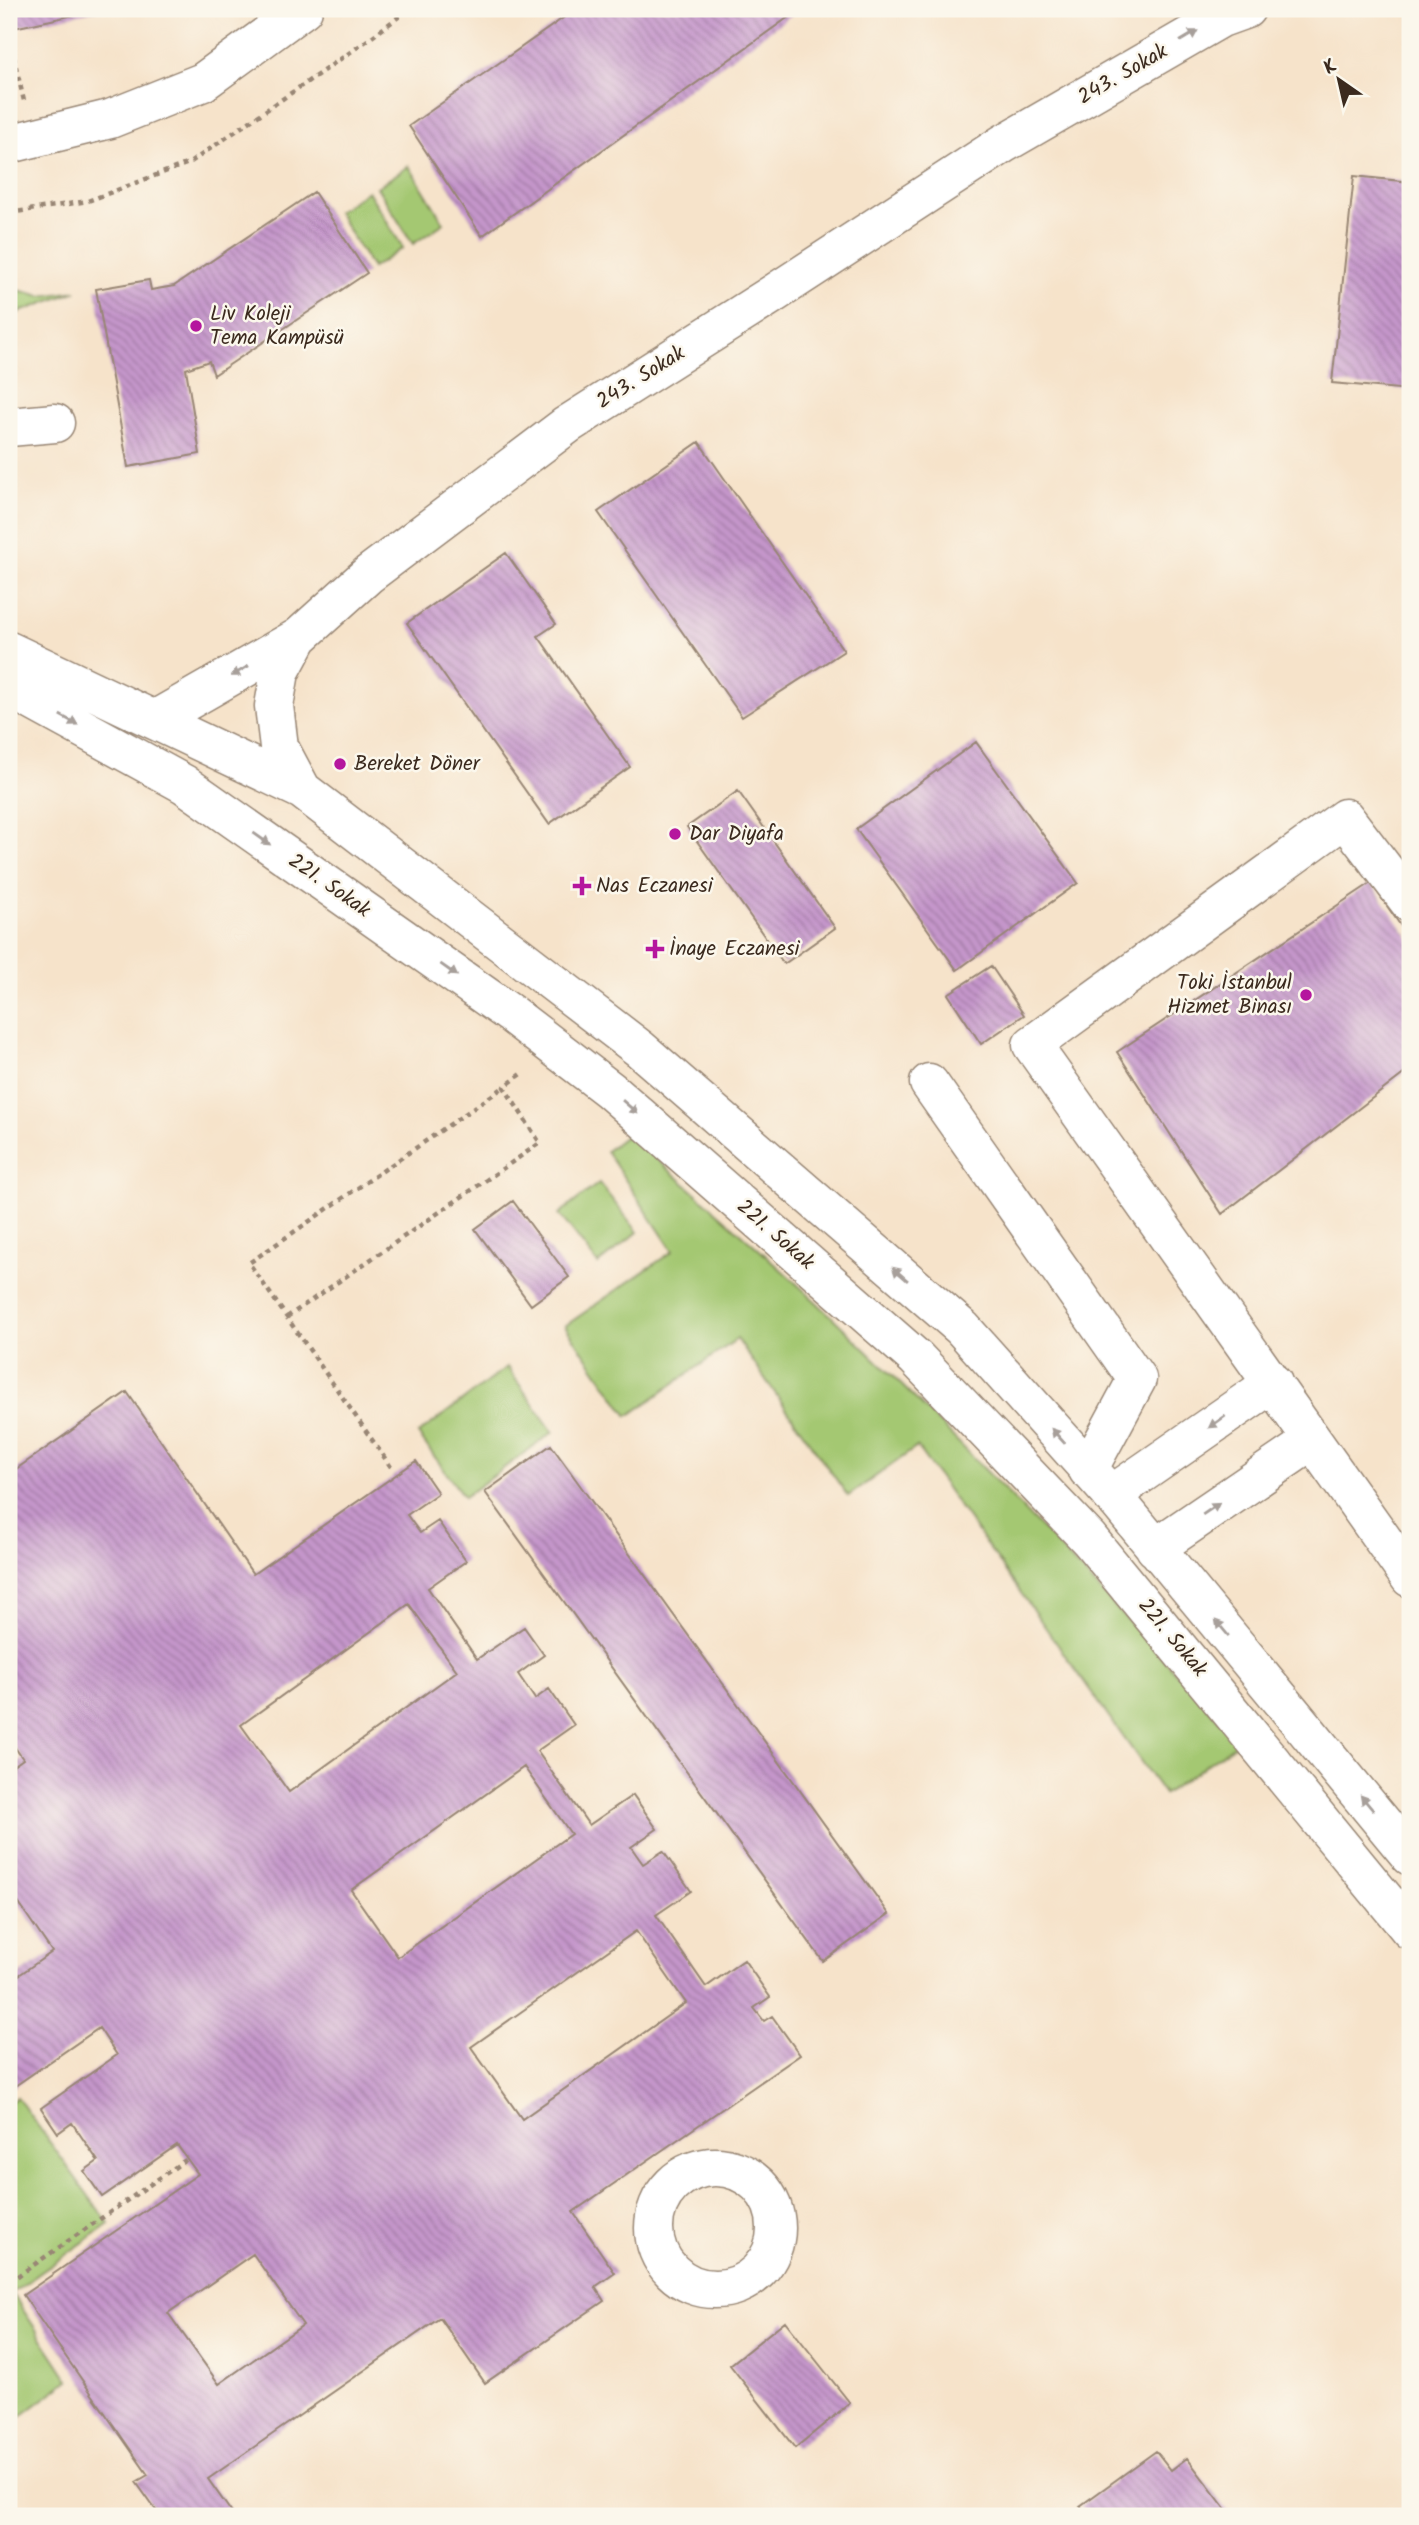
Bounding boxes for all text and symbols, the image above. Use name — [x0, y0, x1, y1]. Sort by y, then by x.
one-way arrow — [1180, 30, 1199, 43]
street label: 243. Sokak — [1072, 36, 1174, 114]
north arrow — [1304, 46, 1374, 116]
text: K — [1317, 52, 1344, 83]
place label: Liv Koleji Tema Kampüsü — [210, 298, 344, 355]
marker: Liv Koleji Tema Kampüsü — [188, 318, 204, 334]
street label: 243. Sokak — [590, 338, 692, 418]
one-way arrow — [230, 665, 249, 677]
one-way arrow — [59, 714, 79, 726]
place label: Bereket Döner — [354, 748, 481, 781]
marker: Bereket Döner — [332, 756, 348, 772]
place label: Dar Diyafa — [689, 818, 784, 851]
marker: Dar Diyafa — [667, 826, 683, 842]
one-way arrow — [253, 832, 271, 846]
street label: 221. Sokak — [281, 845, 377, 927]
place label: Nas Eczanesi — [596, 870, 714, 903]
marker: Nas Eczanesi — [574, 878, 590, 894]
place label: İnaye Eczanesi — [669, 933, 801, 966]
marker: İnaye Eczanesi — [647, 941, 663, 957]
one-way arrow — [440, 963, 458, 977]
place label: Toki İstanbul Hizmet Binası — [1167, 967, 1292, 1024]
marker: Toki İstanbul Hizmet Binası — [1298, 987, 1314, 1003]
one-way arrow — [621, 1099, 638, 1114]
street label: 221. Sokak — [728, 1192, 822, 1279]
one-way arrow — [891, 1267, 908, 1282]
one-way arrow — [1208, 1415, 1226, 1429]
one-way arrow — [1051, 1428, 1067, 1445]
one-way arrow — [1202, 1503, 1221, 1516]
street label: 221. Sokak — [1129, 1591, 1215, 1685]
one-way arrow — [1214, 1619, 1229, 1637]
one-way arrow — [1360, 1795, 1375, 1812]

